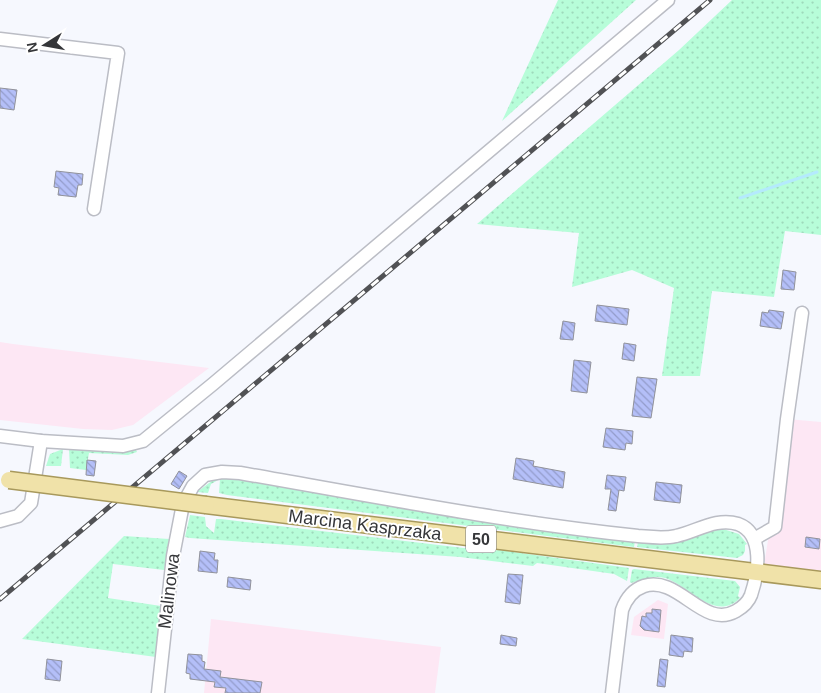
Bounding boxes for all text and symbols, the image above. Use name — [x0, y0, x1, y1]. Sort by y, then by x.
north arrow — [20, 20, 70, 70]
text: N — [23, 41, 41, 54]
street label: Marcina Kasprzaka — [287, 506, 444, 544]
road number: 50 — [466, 526, 496, 552]
street label: Malinowa — [154, 551, 184, 630]

